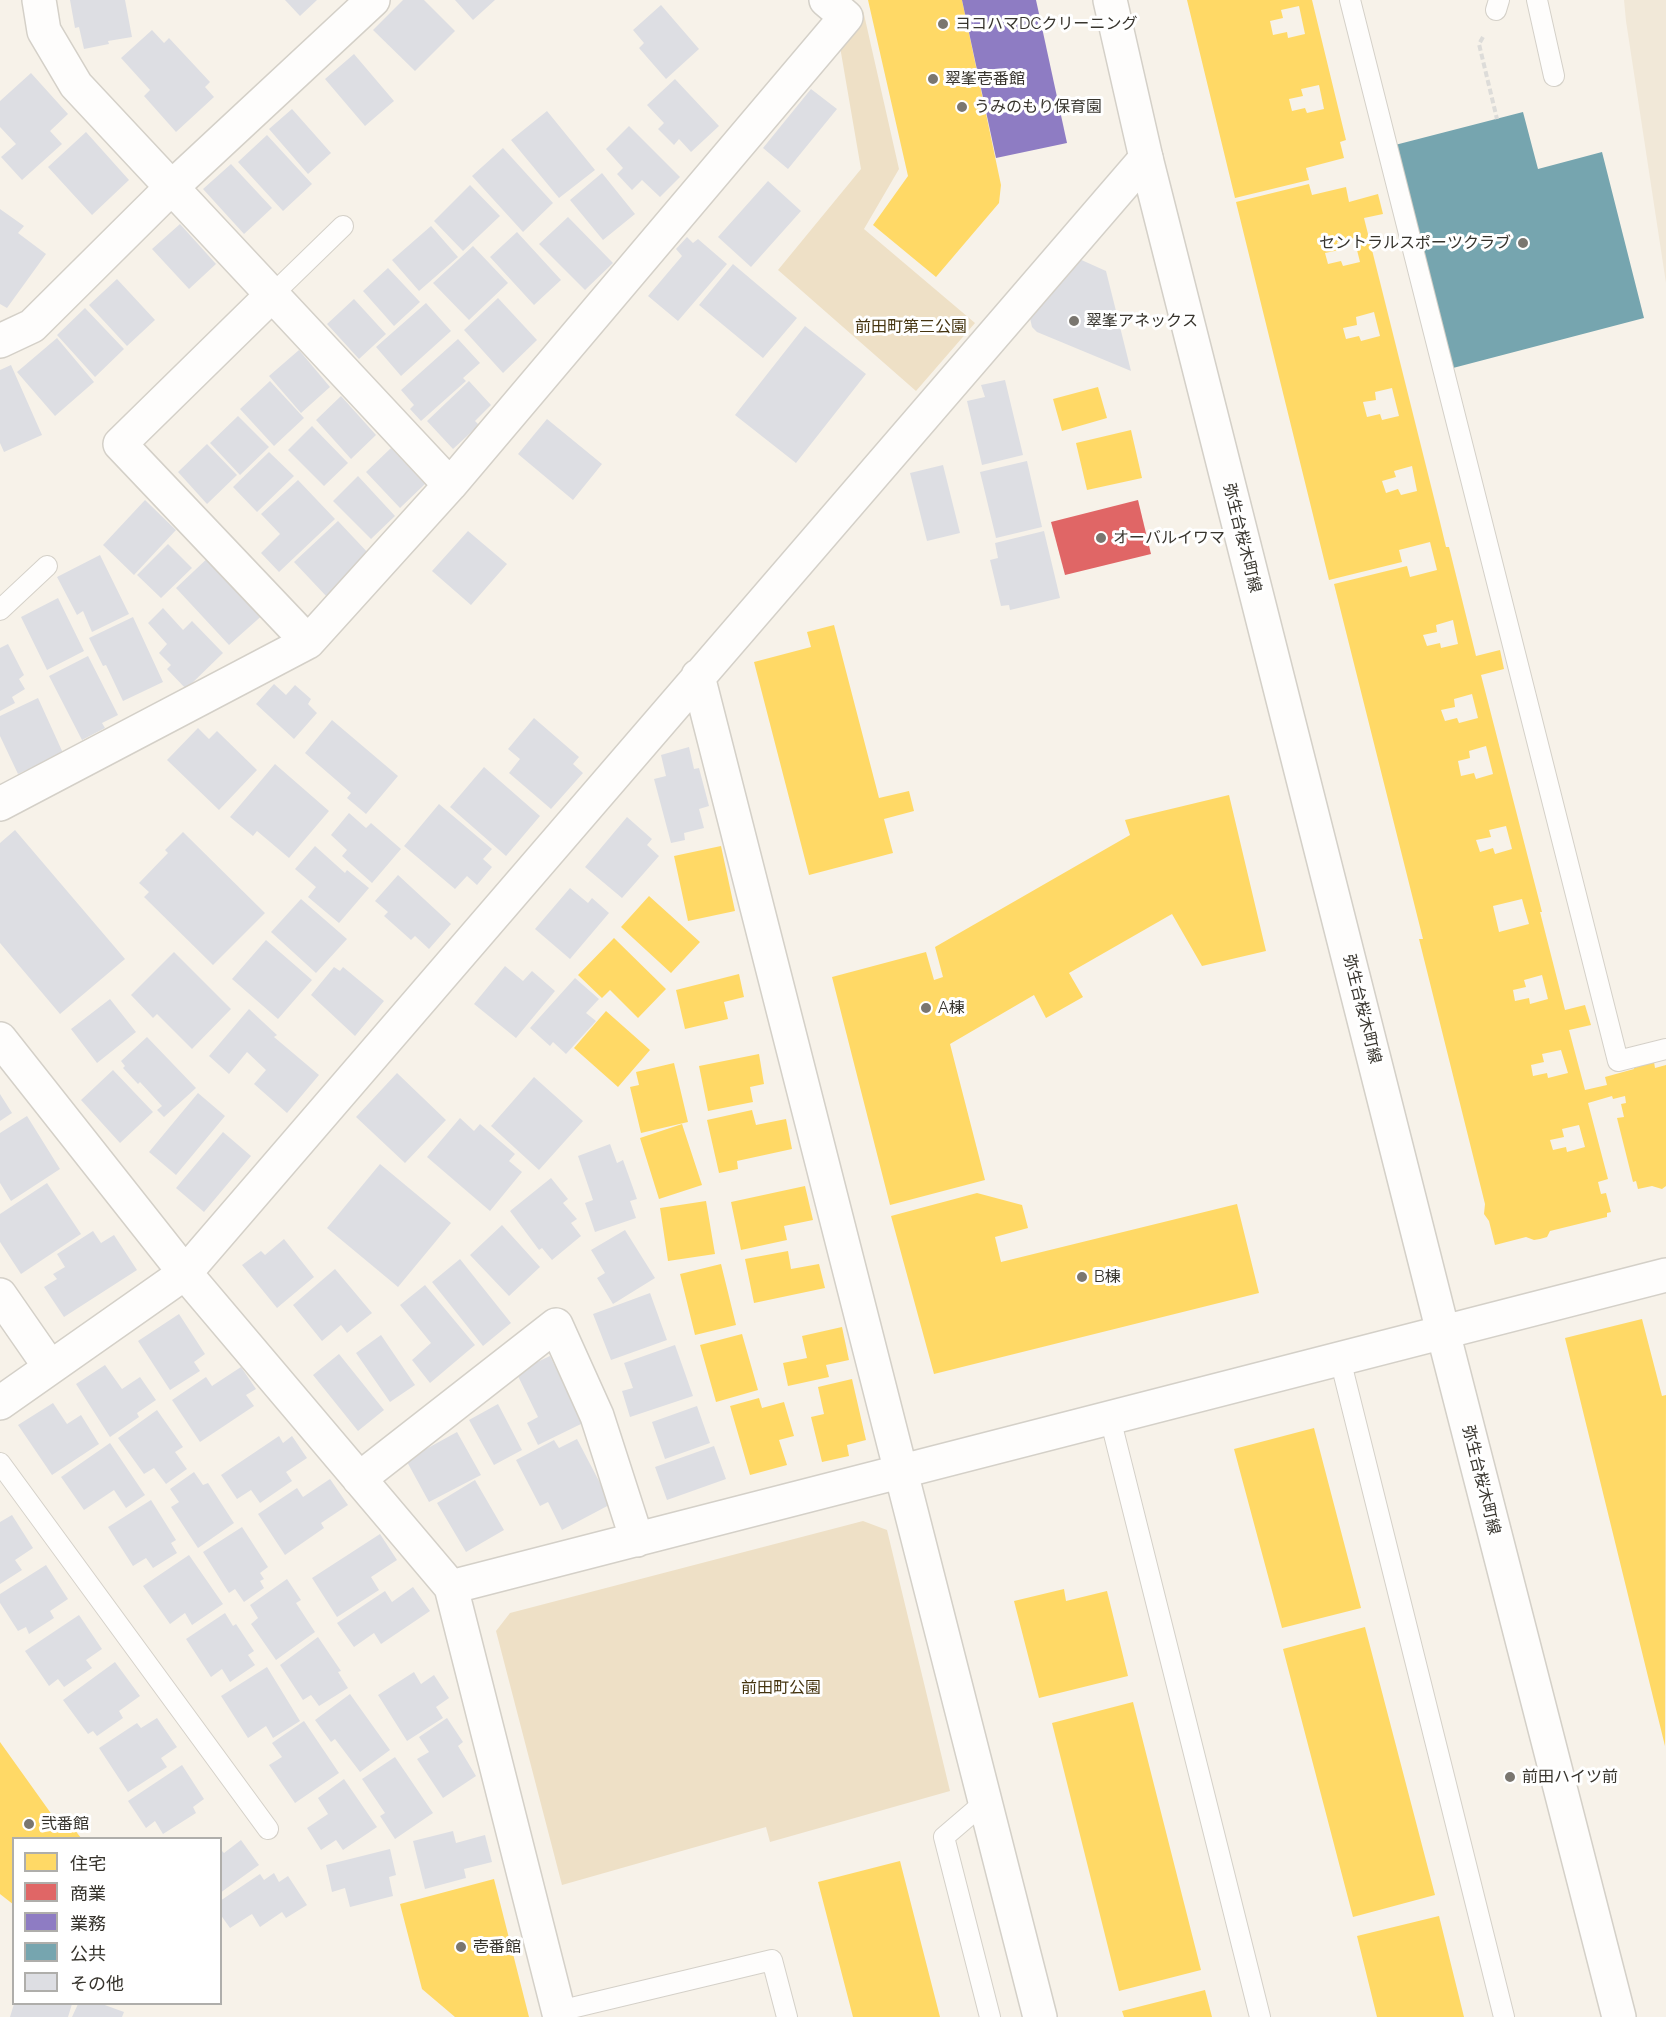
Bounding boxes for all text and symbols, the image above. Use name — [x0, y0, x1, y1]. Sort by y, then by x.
place label: ヨコハマDCクリーニング — [955, 14, 1137, 34]
marker: ヨコハマDCクリーニング — [936, 17, 950, 31]
place label: 翠峯壱番館 — [945, 69, 1025, 89]
marker: 翠峯壱番館 — [926, 72, 940, 86]
place label: うみのもり保育園 — [974, 97, 1102, 117]
marker: うみのもり保育園 — [955, 100, 969, 114]
place label: セントラルスポーツクラブ — [1319, 233, 1511, 253]
marker: セントラルスポーツクラブ — [1516, 236, 1530, 250]
place label: 翠峯アネックス — [1086, 311, 1198, 331]
marker: 翠峯アネックス — [1067, 314, 1081, 328]
park label: 前田町第三公園 — [855, 317, 967, 337]
street label: 弥生台桜木町線 — [1219, 481, 1265, 595]
place label: オーバルイワマ — [1113, 528, 1225, 548]
marker: オーバルイワマ — [1094, 531, 1108, 545]
street label: 弥生台桜木町線 — [1339, 952, 1385, 1066]
place label: A棟 — [938, 998, 965, 1018]
marker: A棟 — [919, 1001, 933, 1015]
place label: B棟 — [1094, 1267, 1121, 1287]
marker: B棟 — [1075, 1270, 1089, 1284]
street label: 弥生台桜木町線 — [1458, 1423, 1504, 1537]
park label: 前田町公園 — [741, 1678, 821, 1698]
place label: 前田ハイツ前 — [1522, 1767, 1618, 1787]
marker: 前田ハイツ前 — [1503, 1770, 1517, 1784]
place label: 弐番館 — [41, 1814, 89, 1834]
marker: 弐番館 — [22, 1817, 36, 1831]
legend — [12, 1837, 222, 2005]
text: 住宅 — [70, 1853, 106, 1874]
text: 商業 — [70, 1883, 106, 1904]
text: 業務 — [70, 1913, 106, 1934]
place label: 壱番館 — [473, 1937, 521, 1957]
marker: 壱番館 — [454, 1940, 468, 1954]
text: 公共 — [70, 1943, 106, 1964]
text: その他 — [70, 1973, 124, 1994]

